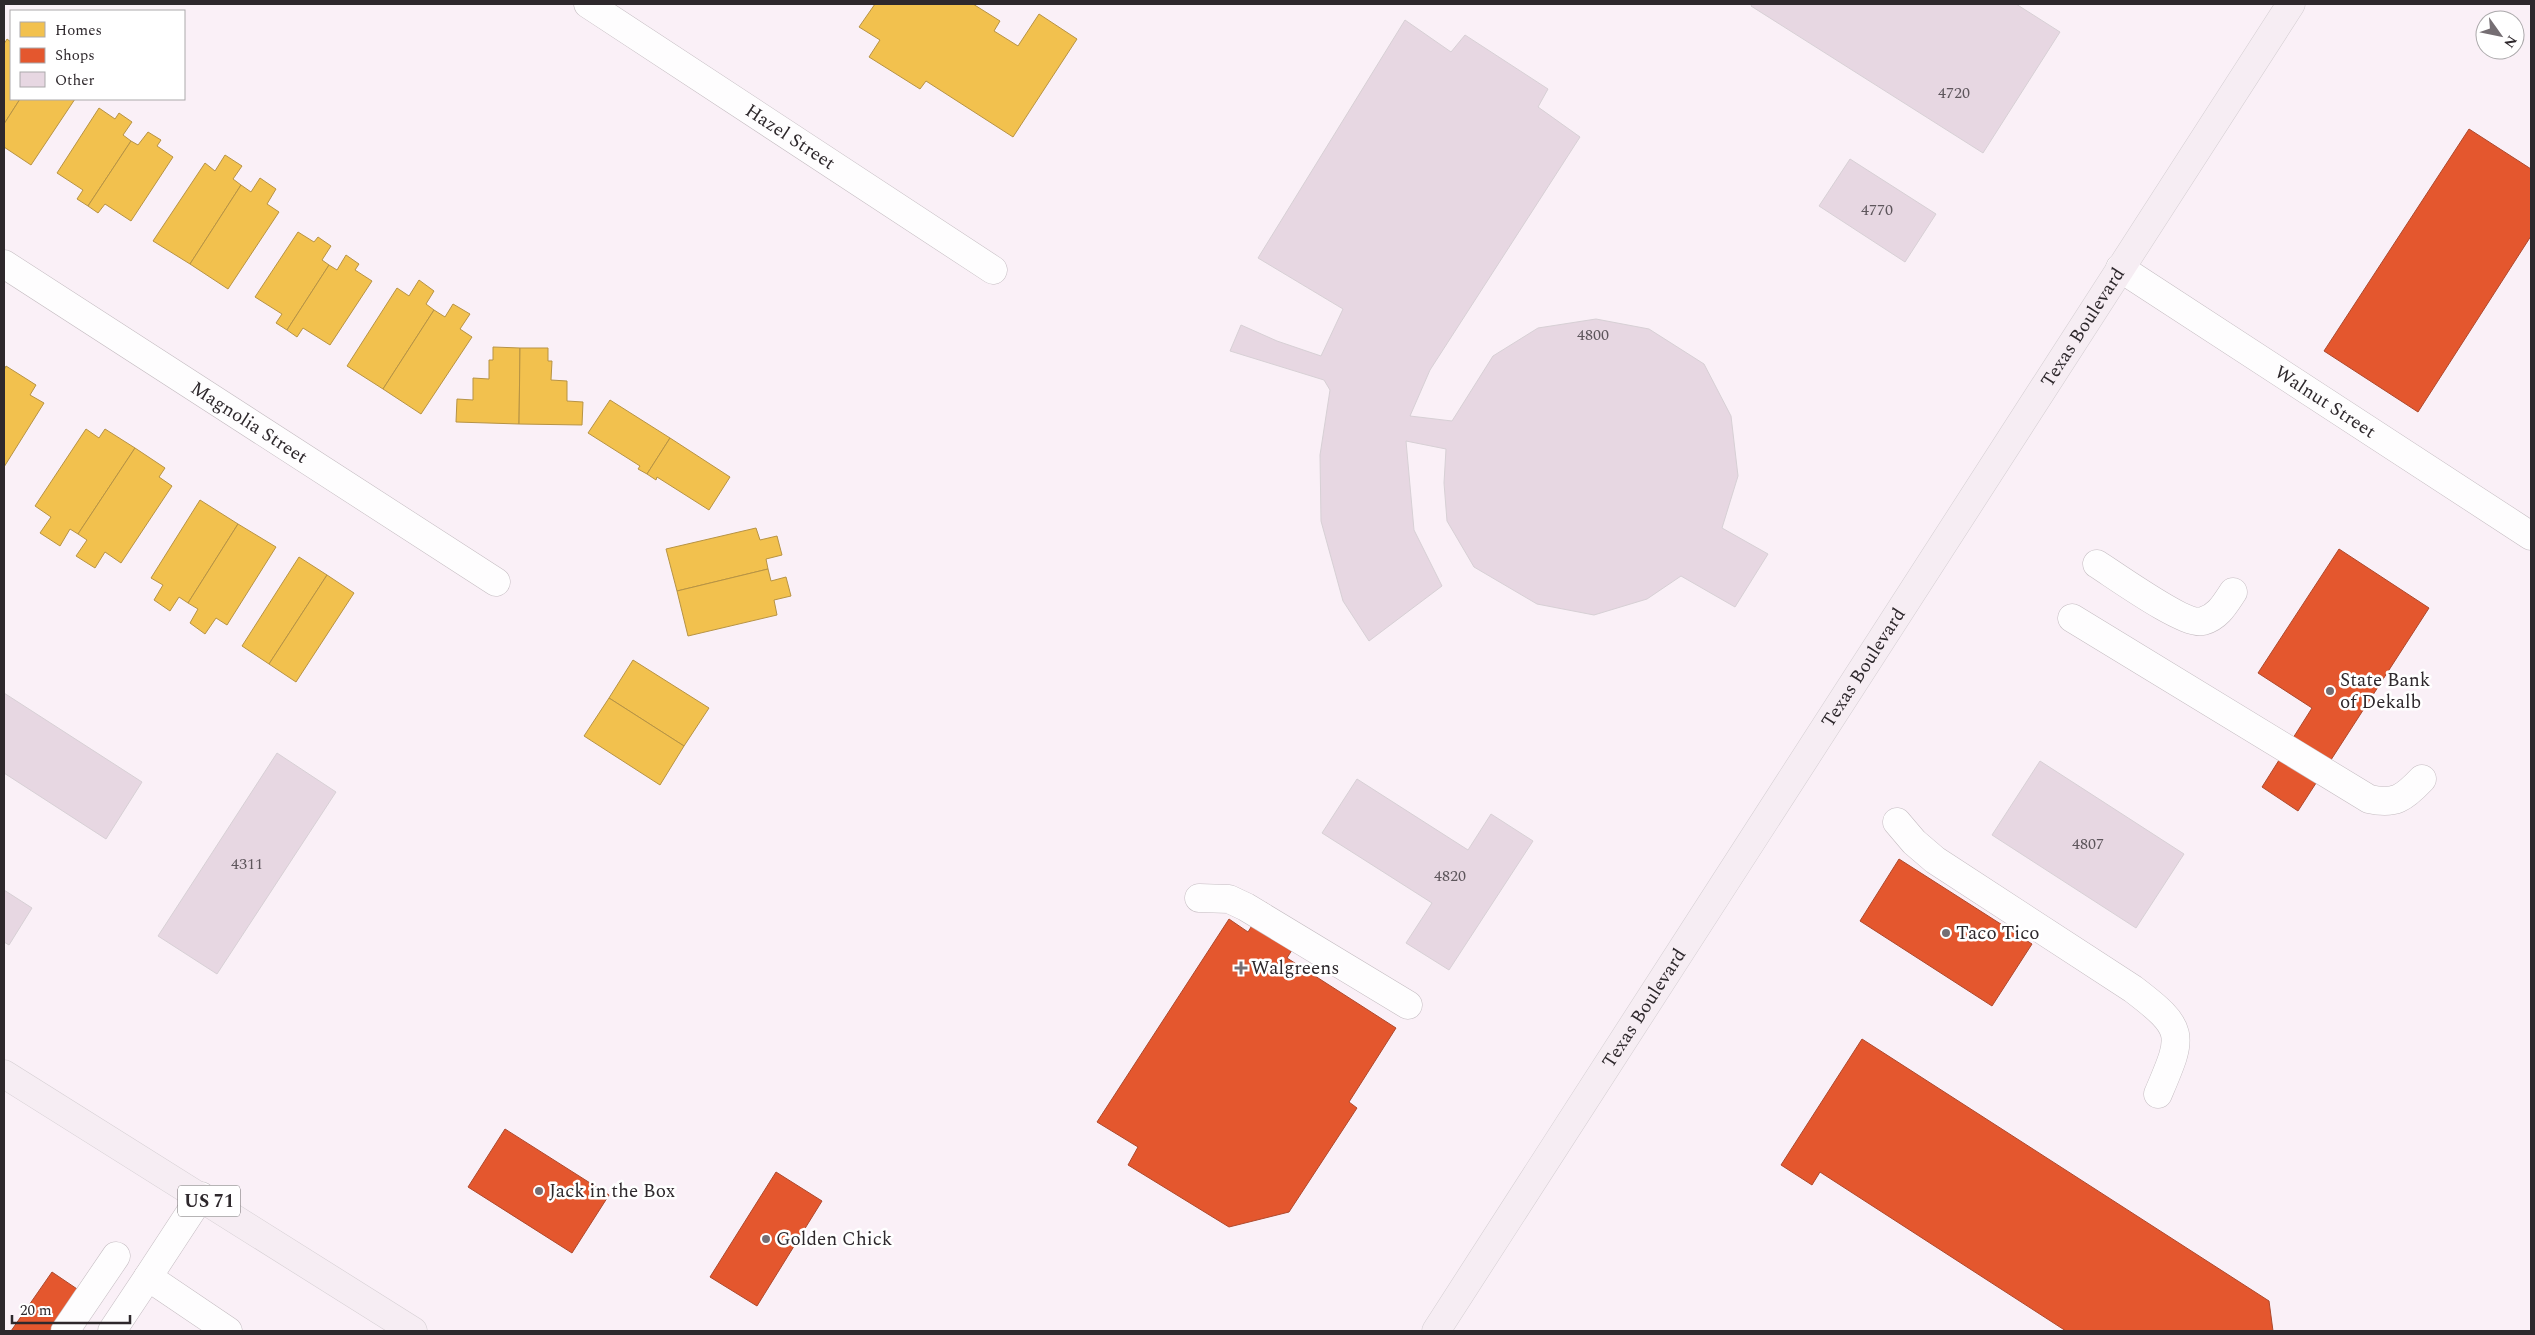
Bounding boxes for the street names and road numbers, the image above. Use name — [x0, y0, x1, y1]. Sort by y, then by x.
street label: Hazel Street — [739, 96, 841, 177]
street label: Texas Boulevard — [2033, 262, 2132, 393]
street label: Walnut Street — [2269, 358, 2382, 446]
street label: Magnolia Street — [185, 374, 314, 471]
street label: Texas Boulevard — [1814, 602, 1913, 733]
street label: Texas Boulevard — [1595, 943, 1693, 1074]
road number: US 71 — [178, 1186, 240, 1216]

